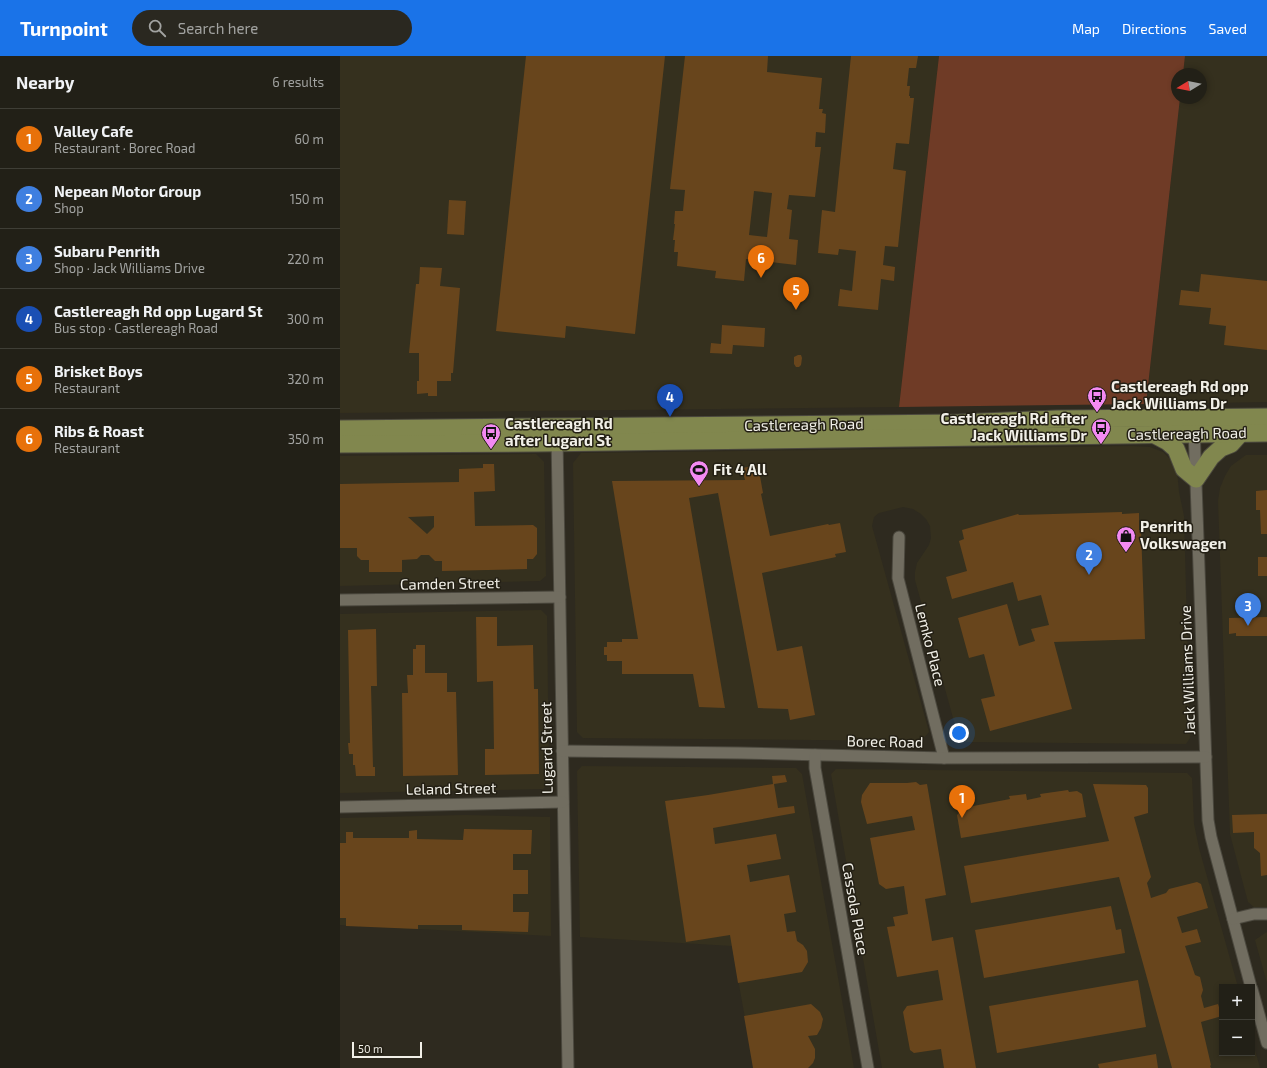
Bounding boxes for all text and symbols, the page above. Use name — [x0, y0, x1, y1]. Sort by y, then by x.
search box — [132, 10, 412, 46]
text: Turnpoint — [20, 17, 108, 40]
icon: search — [146, 17, 168, 39]
text: Search here — [178, 19, 258, 37]
text: Map — [1072, 20, 1100, 37]
text: Directions — [1122, 20, 1187, 37]
text: Saved — [1209, 20, 1247, 37]
north arrow — [1171, 68, 1207, 104]
text: Nearby — [16, 72, 74, 92]
text: 6 results — [272, 74, 324, 90]
text: Valley Cafe — [54, 122, 133, 140]
text: 1 — [26, 131, 32, 147]
text: 60 m — [294, 131, 324, 147]
text: Restaurant · Borec Road — [54, 140, 195, 156]
text: Nepean Motor Group — [54, 182, 201, 200]
text: 2 — [25, 191, 33, 207]
text: 150 m — [290, 191, 324, 207]
text: Shop — [54, 200, 84, 216]
text: Subaru Penrith — [54, 242, 160, 260]
pin: 6 — [748, 245, 774, 278]
text: 3 — [25, 251, 33, 267]
text: 220 m — [287, 251, 324, 267]
text: Shop · Jack Williams Drive — [54, 260, 205, 276]
pin: 5 — [783, 277, 809, 310]
text: Castlereagh Rd opp Lugard St — [54, 302, 263, 320]
text: 4 — [25, 311, 33, 327]
text: 300 m — [287, 311, 324, 327]
text: Bus stop · Castlereagh Road — [54, 320, 218, 336]
text: Brisket Boys — [54, 362, 143, 380]
text: 5 — [25, 371, 33, 387]
text: 320 m — [287, 371, 324, 387]
place label: Castlereagh Rd opp Jack Williams Dr — [1111, 377, 1249, 412]
text: Restaurant — [54, 380, 120, 396]
pin: 4 — [657, 384, 683, 417]
bus stop icon: Castlereagh Rd opp Jack Williams Dr — [1086, 385, 1108, 413]
place label: Castlereagh Rd after Jack Williams Dr — [940, 409, 1088, 444]
place label: Castlereagh Rd after Lugard St — [505, 414, 613, 449]
street label: Castlereagh Road — [744, 414, 864, 434]
bus stop icon: Castlereagh Rd after Jack Williams Dr — [1090, 417, 1112, 445]
text: Ribs & Roast — [54, 422, 144, 440]
bus stop icon: Castlereagh Rd after Lugard St — [480, 422, 502, 450]
street label: Castlereagh Road — [1127, 423, 1247, 443]
text: 6 — [25, 431, 33, 447]
text: 350 m — [288, 431, 324, 447]
text: Restaurant — [54, 440, 120, 456]
sports icon: Fit 4 All — [688, 459, 710, 487]
place label: Fit 4 All — [713, 460, 767, 478]
place label: Penrith Volkswagen — [1140, 517, 1226, 552]
shop icon: Penrith Volkswagen — [1115, 525, 1137, 553]
pin: 2 — [1076, 542, 1102, 575]
street label: Camden Street — [400, 573, 501, 593]
pin: 3 — [1235, 593, 1261, 626]
street label: Lemko Place — [912, 601, 950, 688]
street label: Jack Williams Drive — [1176, 605, 1198, 735]
street label: Lugard Street — [536, 701, 556, 794]
your location — [949, 723, 969, 743]
street label: Borec Road — [846, 731, 924, 751]
street label: Leland Street — [405, 778, 497, 798]
pin: 1 — [949, 785, 975, 818]
street label: Cassola Place — [839, 861, 873, 956]
map controls — [1219, 984, 1255, 1056]
button: + — [1219, 984, 1255, 1020]
button: − — [1219, 1020, 1255, 1056]
scale bar — [352, 1040, 422, 1059]
text: 50 m — [358, 1042, 383, 1055]

